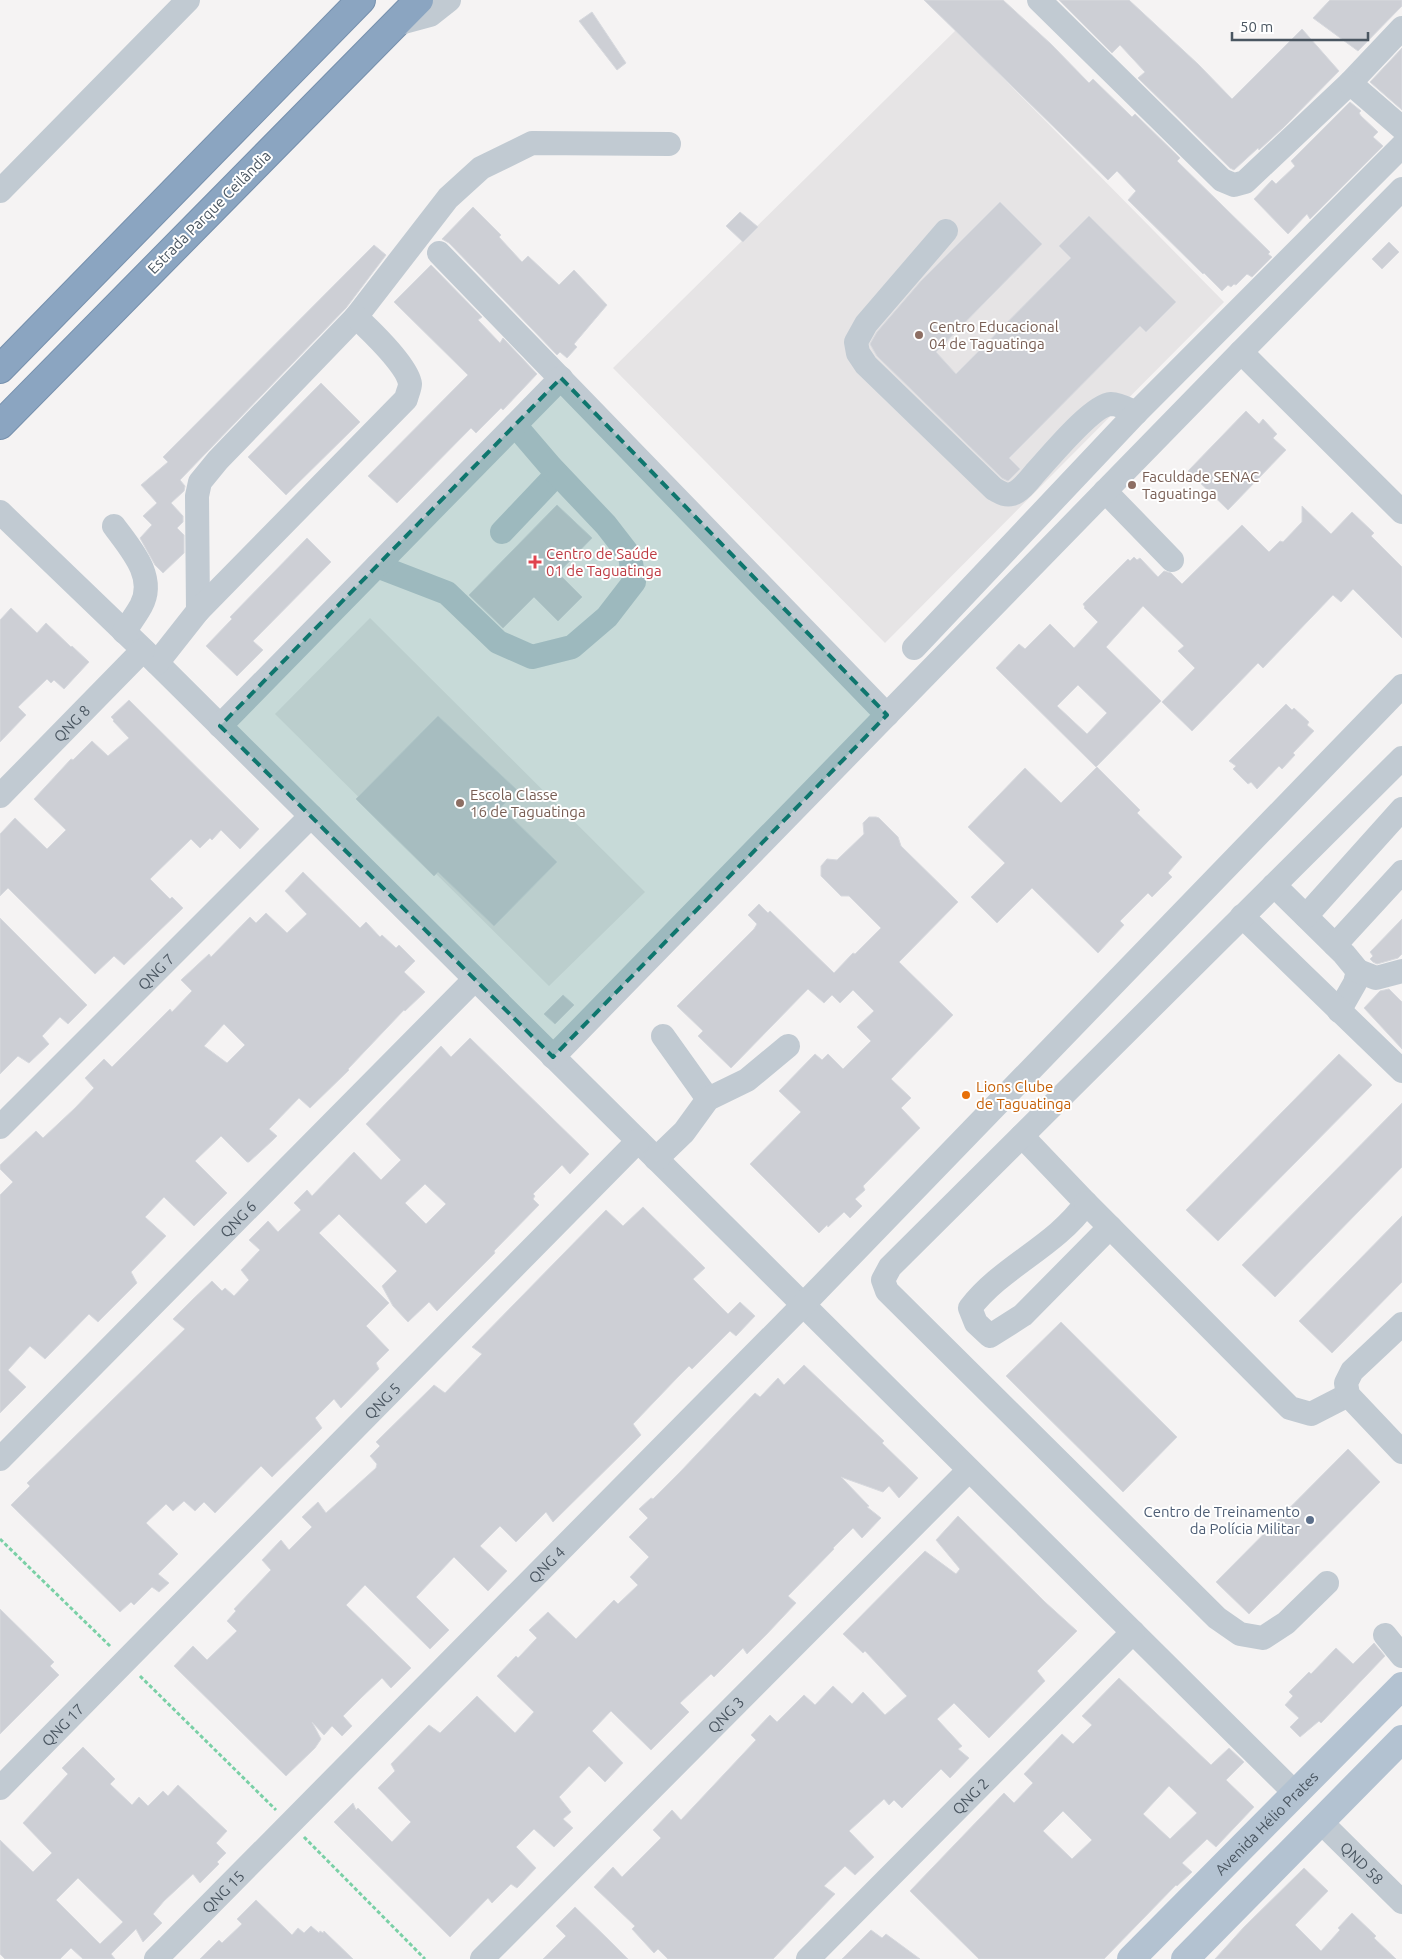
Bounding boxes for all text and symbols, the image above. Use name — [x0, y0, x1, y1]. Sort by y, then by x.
scale bar — [1232, 10, 1368, 42]
text: 50 m — [1240, 18, 1273, 35]
street label: Estrada Parque Ceilândia — [144, 147, 274, 277]
place label: Centro Educacional 04 de Taguatinga — [929, 318, 1059, 352]
marker: Centro Educacional 04 de Taguatinga — [913, 329, 925, 341]
place label: Faculdade SENAC Taguatinga — [1142, 468, 1259, 502]
marker: Faculdade SENAC Taguatinga — [1126, 479, 1138, 491]
place label: Centro de Saúde 01 de Taguatinga — [546, 545, 662, 579]
marker: Centro de Saúde 01 de Taguatinga — [528, 555, 542, 569]
street label: QNG 8 — [50, 701, 93, 745]
place label: Escola Classe 16 de Taguatinga — [470, 786, 586, 820]
marker: Escola Classe 16 de Taguatinga — [454, 797, 466, 809]
street label: QNG 7 — [134, 950, 177, 993]
place label: Lions Clube de Taguatinga — [976, 1078, 1071, 1112]
marker: Lions Clube de Taguatinga — [960, 1089, 972, 1101]
street label: QNG 6 — [216, 1197, 259, 1240]
street label: QNG 5 — [360, 1379, 404, 1422]
place label: Centro de Treinamento da Polícia Militar — [1144, 1503, 1300, 1537]
marker: Centro de Treinamento da Polícia Militar — [1304, 1514, 1316, 1526]
street label: QNG 4 — [525, 1543, 568, 1586]
street label: QNG 3 — [704, 1693, 747, 1736]
street label: QNG 17 — [38, 1700, 87, 1749]
street label: Avenida Hélio Prates — [1211, 1767, 1321, 1878]
street label: QNG 2 — [949, 1774, 992, 1818]
street label: QND 58 — [1337, 1838, 1387, 1888]
street label: QNG 15 — [198, 1867, 247, 1916]

